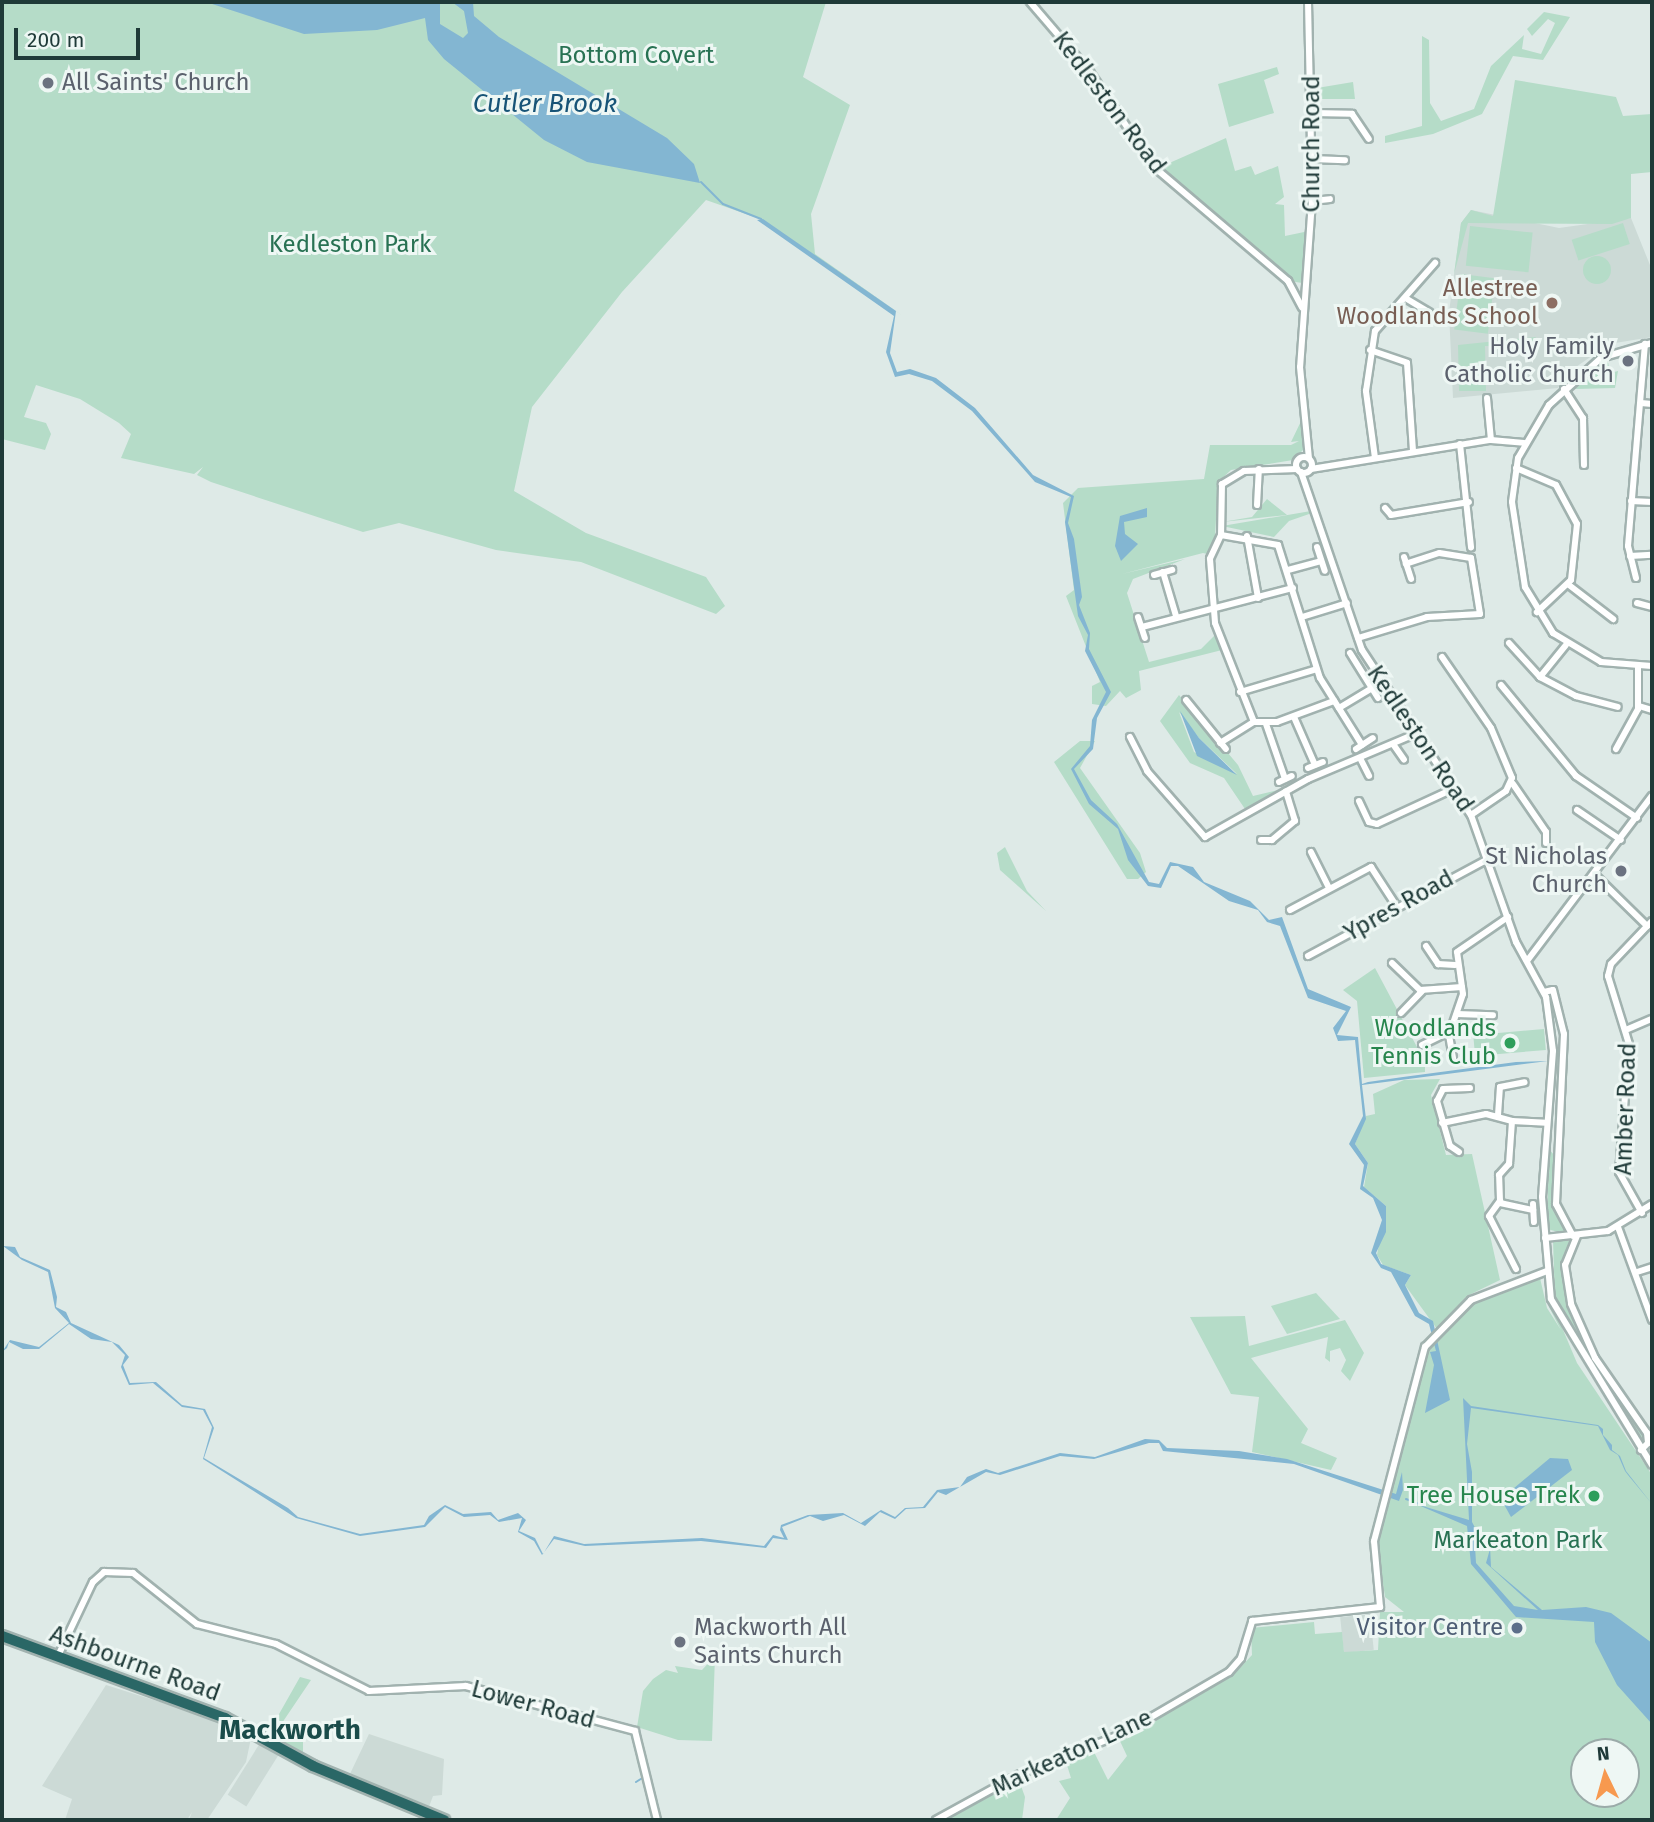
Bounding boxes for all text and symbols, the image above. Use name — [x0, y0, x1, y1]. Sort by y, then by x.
scale bar — [18, 14, 144, 58]
street label: Kedleston Road — [1046, 26, 1172, 180]
text: 200 m — [27, 27, 84, 53]
park label: Bottom Covert — [558, 42, 714, 70]
place label: All Saints' Church — [62, 69, 250, 97]
marker: All Saints' Church — [40, 75, 56, 91]
street label: Church Road — [1298, 75, 1326, 213]
water label: Cutler Brook — [473, 88, 617, 120]
park label: Kedleston Park — [269, 231, 431, 259]
place label: Allestree Woodlands School — [1336, 275, 1538, 331]
marker: Allestree Woodlands School — [1544, 295, 1560, 311]
place label: Holy Family Catholic Church — [1444, 333, 1614, 389]
marker: Holy Family Catholic Church — [1620, 353, 1636, 369]
street label: Kedleston Road — [1360, 660, 1480, 818]
place label: St Nicholas Church — [1485, 843, 1607, 899]
marker: St Nicholas Church — [1613, 863, 1629, 879]
street label: Ypres Road — [1339, 864, 1459, 948]
place label: Woodlands Tennis Club — [1371, 1015, 1496, 1071]
marker: Woodlands Tennis Club — [1502, 1035, 1518, 1051]
street label: Amber Road — [1609, 1042, 1643, 1176]
place label: Tree House Trek — [1407, 1482, 1580, 1510]
marker: Tree House Trek — [1586, 1488, 1602, 1504]
park label: Markeaton Park — [1434, 1527, 1602, 1555]
place label: Mackworth All Saints Church — [694, 1614, 847, 1670]
place label: Visitor Centre — [1357, 1614, 1503, 1642]
street label: Ashbourne Road — [46, 1620, 224, 1708]
marker: Visitor Centre — [1509, 1620, 1525, 1636]
marker: Mackworth All Saints Church — [672, 1634, 688, 1650]
street label: Lower Road — [468, 1675, 598, 1735]
street label: Markeaton Lane — [987, 1703, 1157, 1803]
district label: Mackworth — [219, 1713, 361, 1747]
north arrow — [1570, 1738, 1640, 1808]
text: N — [1596, 1742, 1611, 1766]

